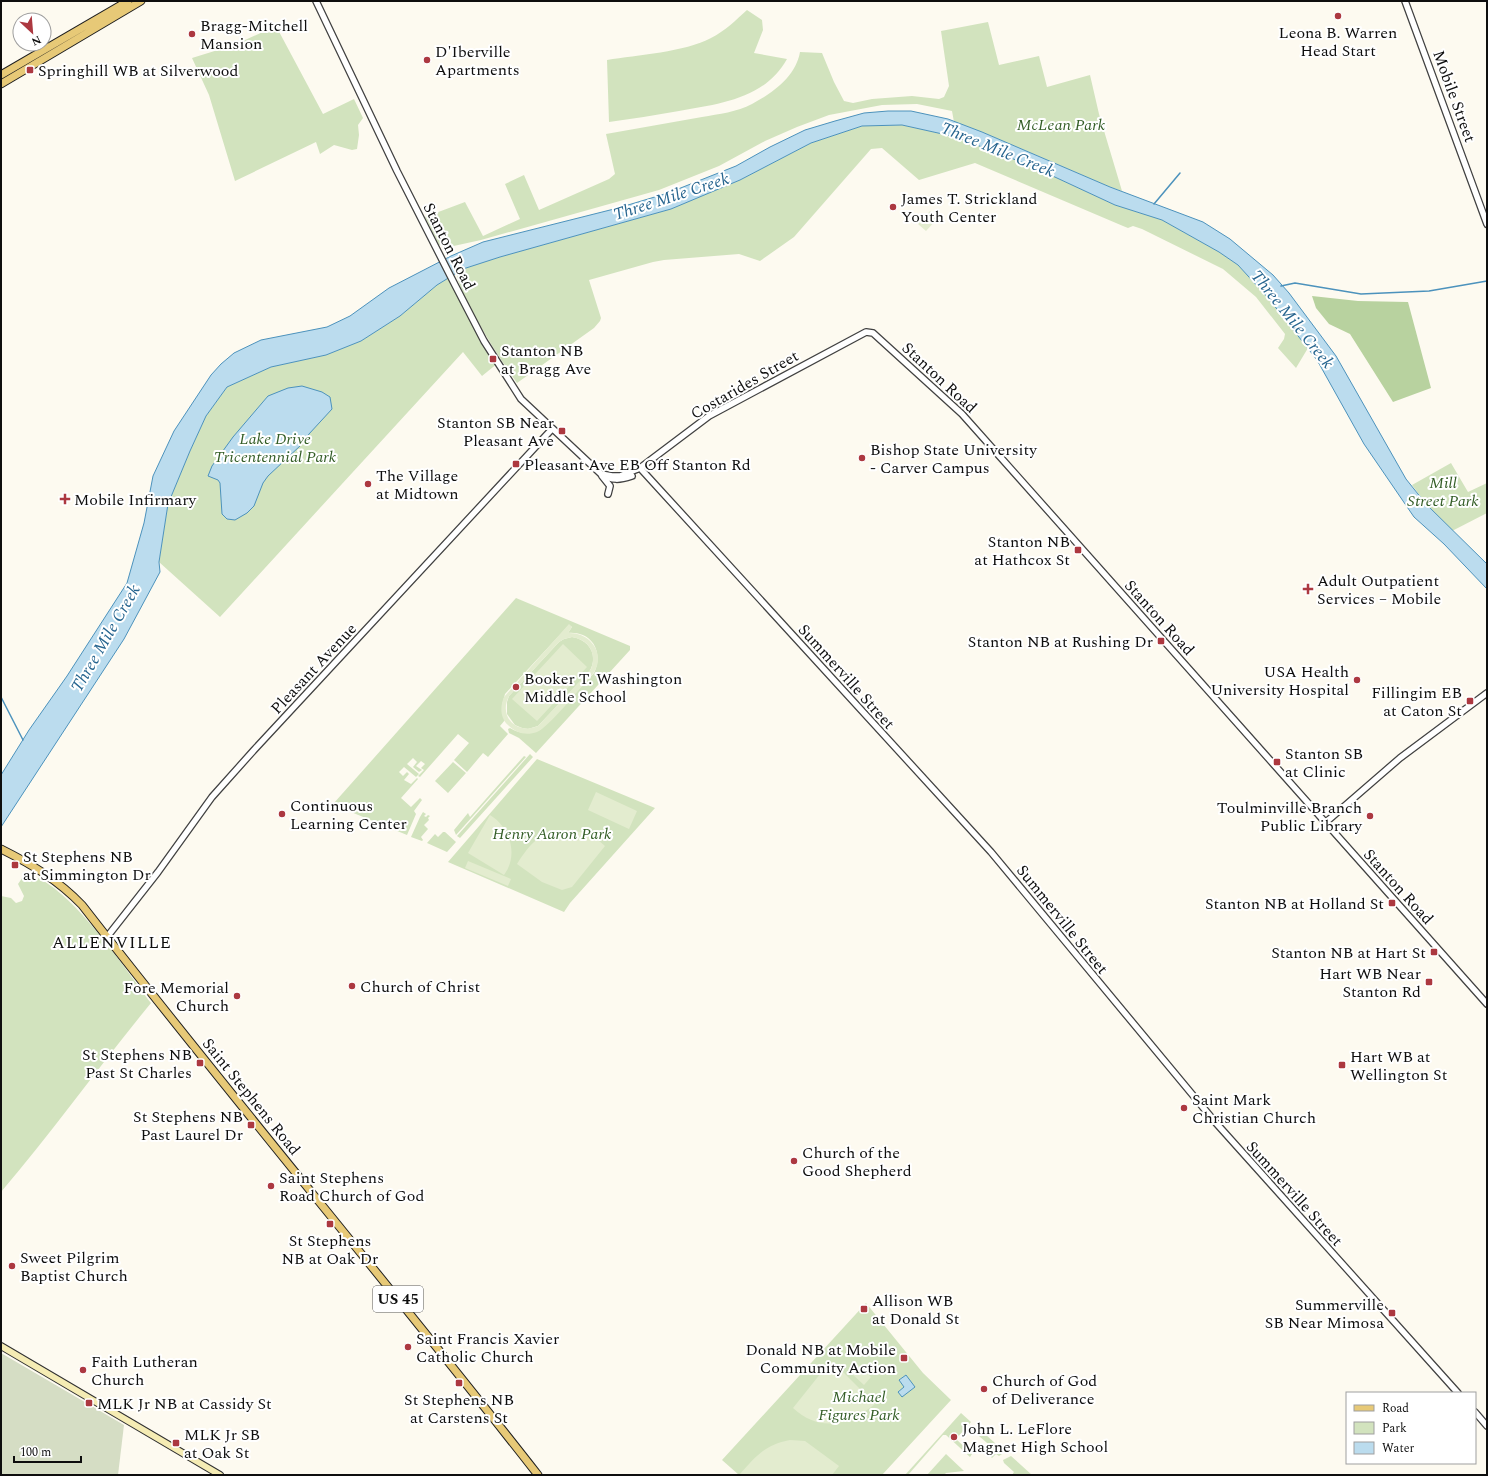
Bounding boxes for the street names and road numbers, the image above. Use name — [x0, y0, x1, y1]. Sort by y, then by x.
street label: Mobile Street — [1426, 47, 1482, 146]
street label: Stanton Road — [417, 199, 481, 294]
street label: Stanton Road — [896, 337, 982, 419]
street label: Costarides Street — [686, 344, 803, 426]
street label: Stanton Road — [1119, 574, 1200, 661]
street label: Pleasant Avenue — [265, 618, 362, 720]
street label: Summerville Street — [792, 619, 901, 735]
street label: Stanton Road — [1358, 843, 1439, 930]
street label: Summerville Street — [1010, 860, 1114, 980]
street label: Saint Stephens Road — [196, 1033, 306, 1161]
street label: Summerville Street — [1240, 1136, 1349, 1252]
road number: US 45 — [373, 1286, 423, 1312]

